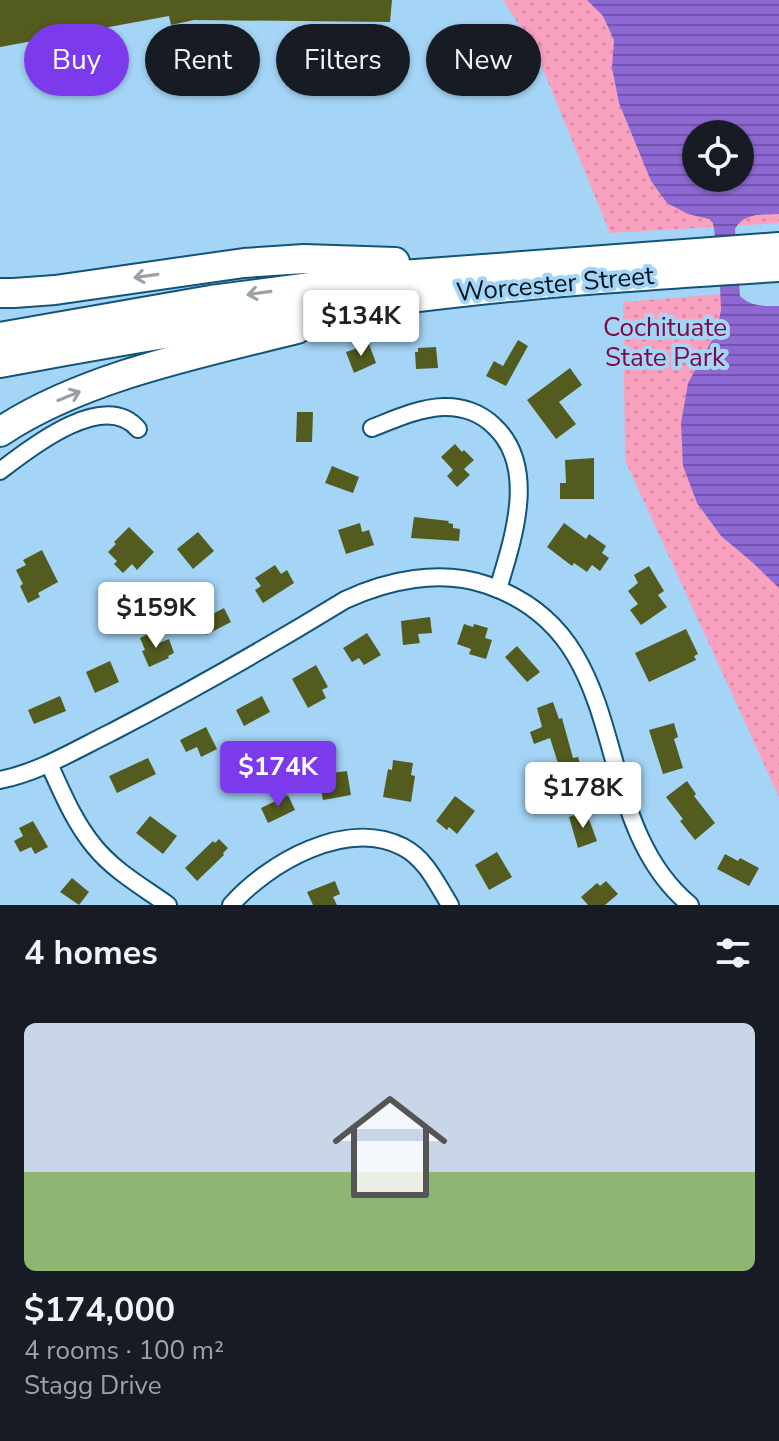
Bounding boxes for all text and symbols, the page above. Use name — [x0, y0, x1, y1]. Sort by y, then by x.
chip: Buy — [24, 24, 129, 96]
chip: Rent — [145, 24, 260, 96]
chip: Filters — [276, 24, 410, 96]
chip: New — [426, 24, 541, 96]
map controls — [682, 120, 754, 192]
button: locate — [682, 120, 754, 192]
street label: Worcester Street — [455, 258, 656, 310]
one-way arrow — [134, 269, 160, 284]
one-way arrow — [247, 286, 272, 301]
pin: $134K — [305, 290, 417, 358]
text: $134K — [321, 298, 401, 333]
park label: Cochituate State Park — [603, 310, 727, 375]
one-way arrow — [56, 388, 81, 402]
pin: $159K — [100, 582, 212, 650]
text: $159K — [116, 590, 196, 625]
pin: $174K — [222, 741, 334, 809]
text: $174K — [238, 749, 318, 784]
pin: $178K — [527, 762, 639, 830]
text: $178K — [543, 770, 623, 805]
text: 4 homes — [24, 930, 158, 976]
icon: filters — [711, 931, 755, 975]
icon: home — [318, 1075, 462, 1219]
text: $174,000 — [24, 1287, 175, 1333]
text: 4 rooms · 100 m² — [24, 1333, 224, 1368]
text: Stagg Drive — [24, 1368, 162, 1403]

